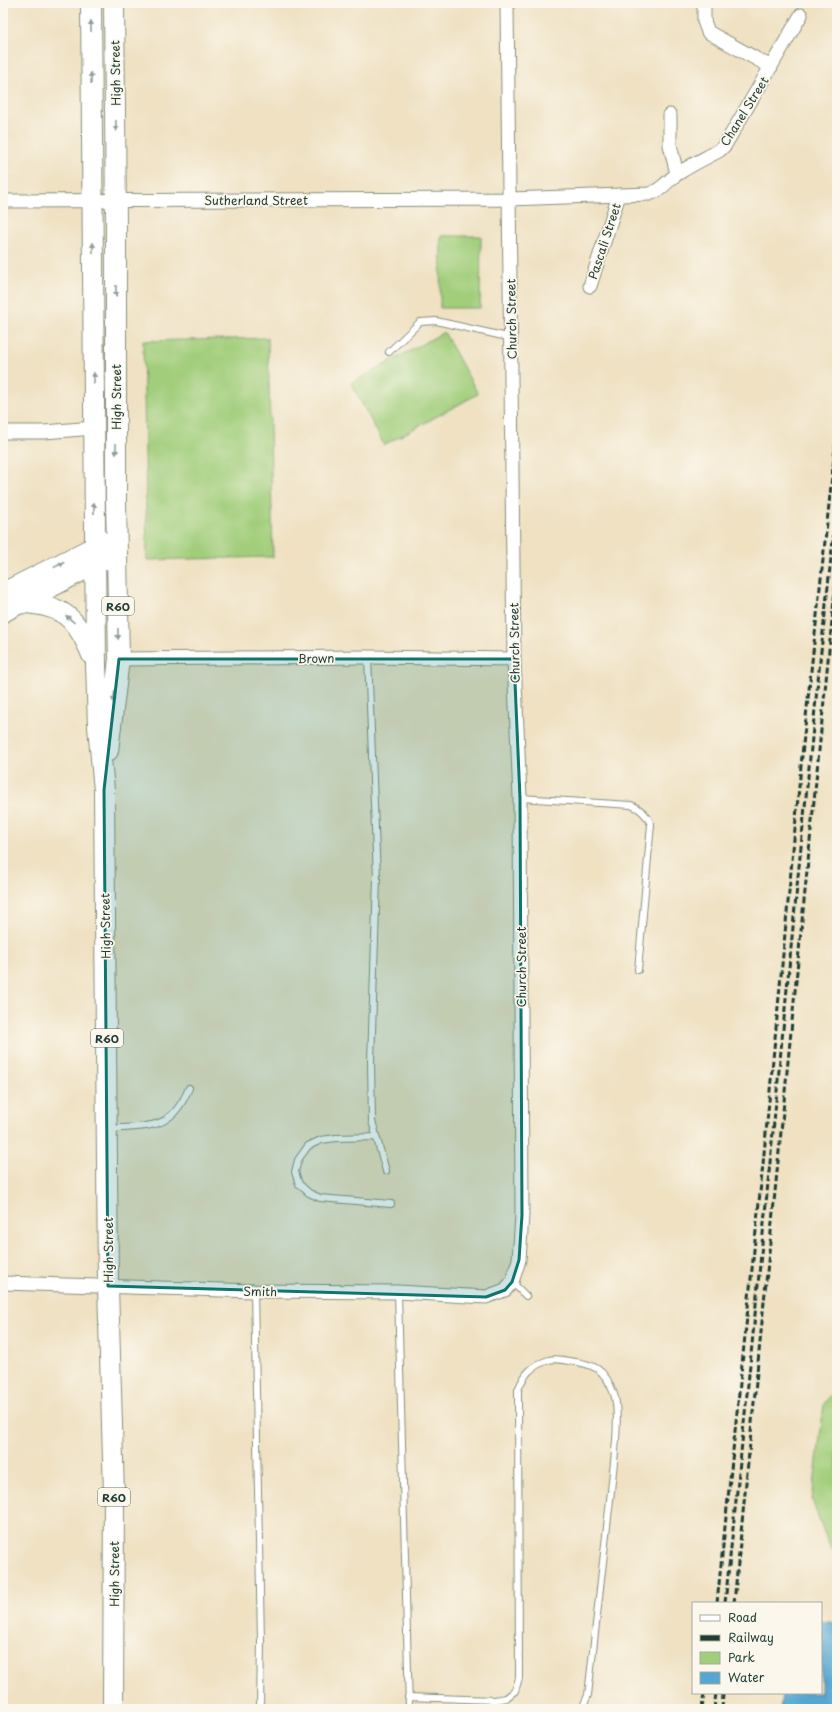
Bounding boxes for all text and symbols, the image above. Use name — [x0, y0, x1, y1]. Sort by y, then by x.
one-way arrow — [88, 19, 94, 32]
street label: High Street — [105, 40, 125, 106]
one-way arrow — [88, 71, 94, 84]
street label: Chanel Street — [715, 73, 773, 149]
one-way arrow — [113, 120, 119, 133]
street label: Sutherland Street — [204, 191, 308, 209]
street label: Pascali Street — [583, 201, 625, 281]
one-way arrow — [90, 241, 96, 254]
street label: Church Street — [501, 278, 521, 360]
one-way arrow — [113, 285, 119, 298]
street label: High Street — [107, 364, 125, 430]
one-way arrow — [91, 371, 97, 384]
one-way arrow — [113, 443, 119, 456]
one-way arrow — [91, 502, 98, 514]
one-way arrow — [54, 562, 65, 568]
road number: R60 — [102, 597, 134, 615]
street label: Church Street — [504, 602, 524, 684]
one-way arrow — [65, 614, 76, 623]
one-way arrow — [115, 628, 121, 641]
street label: Brown — [297, 649, 335, 667]
one-way arrow — [111, 691, 118, 703]
street label: High Street — [95, 893, 115, 959]
street label: Church Street — [512, 927, 530, 1007]
road number: R60 — [91, 1029, 123, 1047]
street label: High Street — [99, 1217, 117, 1283]
street label: Smith — [243, 1282, 277, 1300]
road number: R60 — [98, 1488, 130, 1506]
street label: High Street — [105, 1541, 123, 1607]
legend — [692, 1602, 822, 1694]
text: Road — [728, 1608, 757, 1626]
text: Railway — [728, 1628, 774, 1646]
text: Park — [728, 1648, 755, 1666]
text: Water — [728, 1668, 765, 1686]

